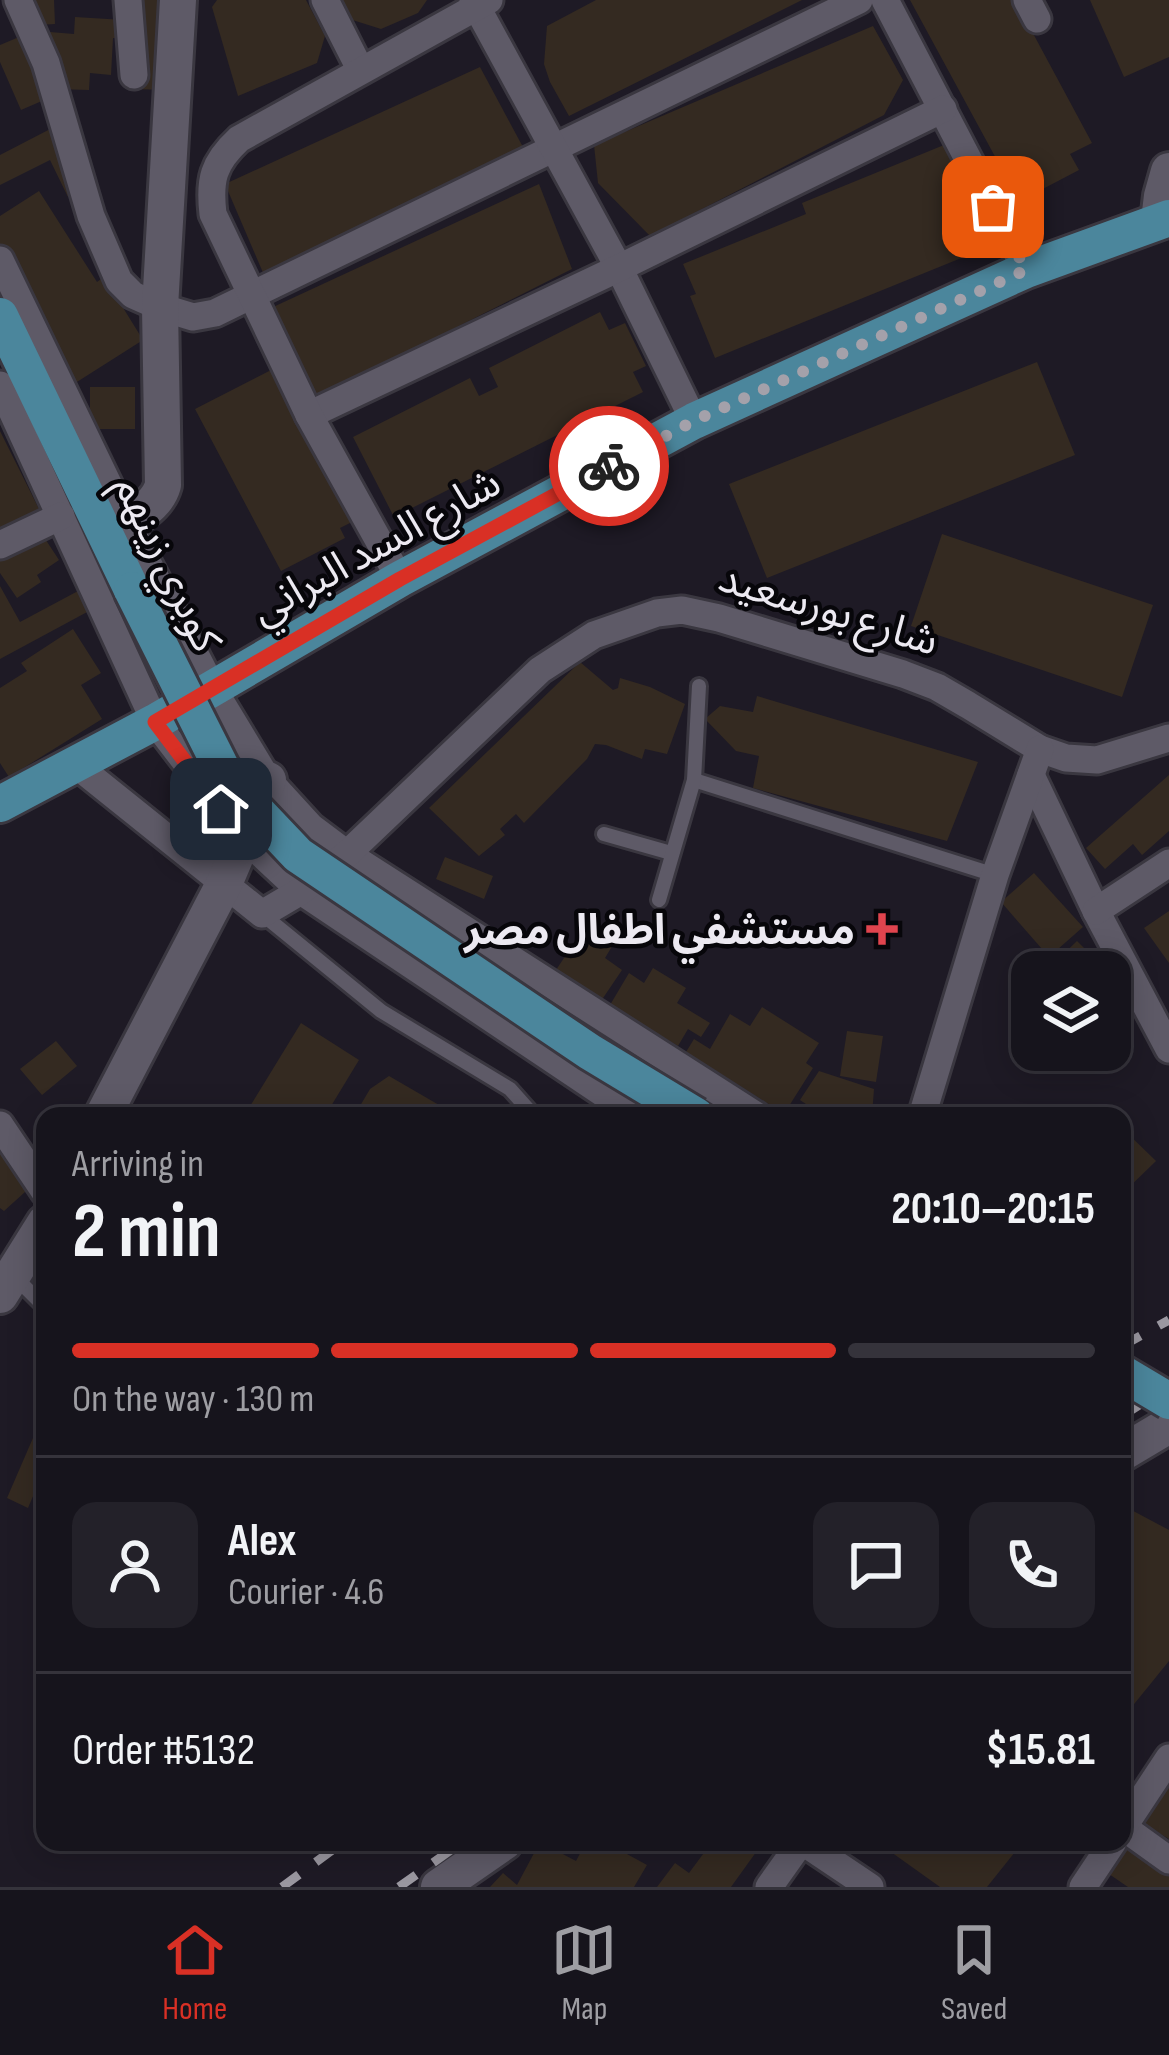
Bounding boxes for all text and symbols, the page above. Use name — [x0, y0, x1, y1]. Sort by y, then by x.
pin — [942, 156, 1044, 258]
icon: bag — [960, 174, 1026, 240]
courier — [549, 406, 669, 526]
icon: bike — [576, 433, 642, 499]
street label: شارع السد البراني — [243, 458, 512, 641]
street label: كوبري زينهم — [98, 468, 232, 663]
street label: شارع بورسعيد — [711, 553, 944, 672]
pin — [170, 758, 272, 860]
icon: home — [188, 776, 254, 842]
place label: مستشفي اطفال مصر — [462, 906, 855, 964]
marker: مستشفي اطفال مصر — [866, 913, 898, 945]
map controls — [1011, 951, 1131, 1071]
button: layers — [1011, 951, 1131, 1071]
text: Arriving in — [72, 1141, 204, 1188]
text: 20:10–20:15 — [891, 1182, 1095, 1237]
text: 2 min — [72, 1186, 221, 1279]
text: On the way · 130 m — [72, 1376, 314, 1423]
button: person — [72, 1502, 198, 1628]
button: chat — [813, 1502, 939, 1628]
button: phone — [969, 1502, 1095, 1628]
text: Alex — [228, 1514, 296, 1569]
text: Courier · 4.6 — [228, 1569, 384, 1616]
text: Order #5132 — [72, 1723, 255, 1778]
text: $15.81 — [986, 1723, 1095, 1778]
tab: Home — [162, 1917, 228, 2029]
tab: Map — [551, 1917, 617, 2029]
tab: Saved — [941, 1917, 1007, 2029]

